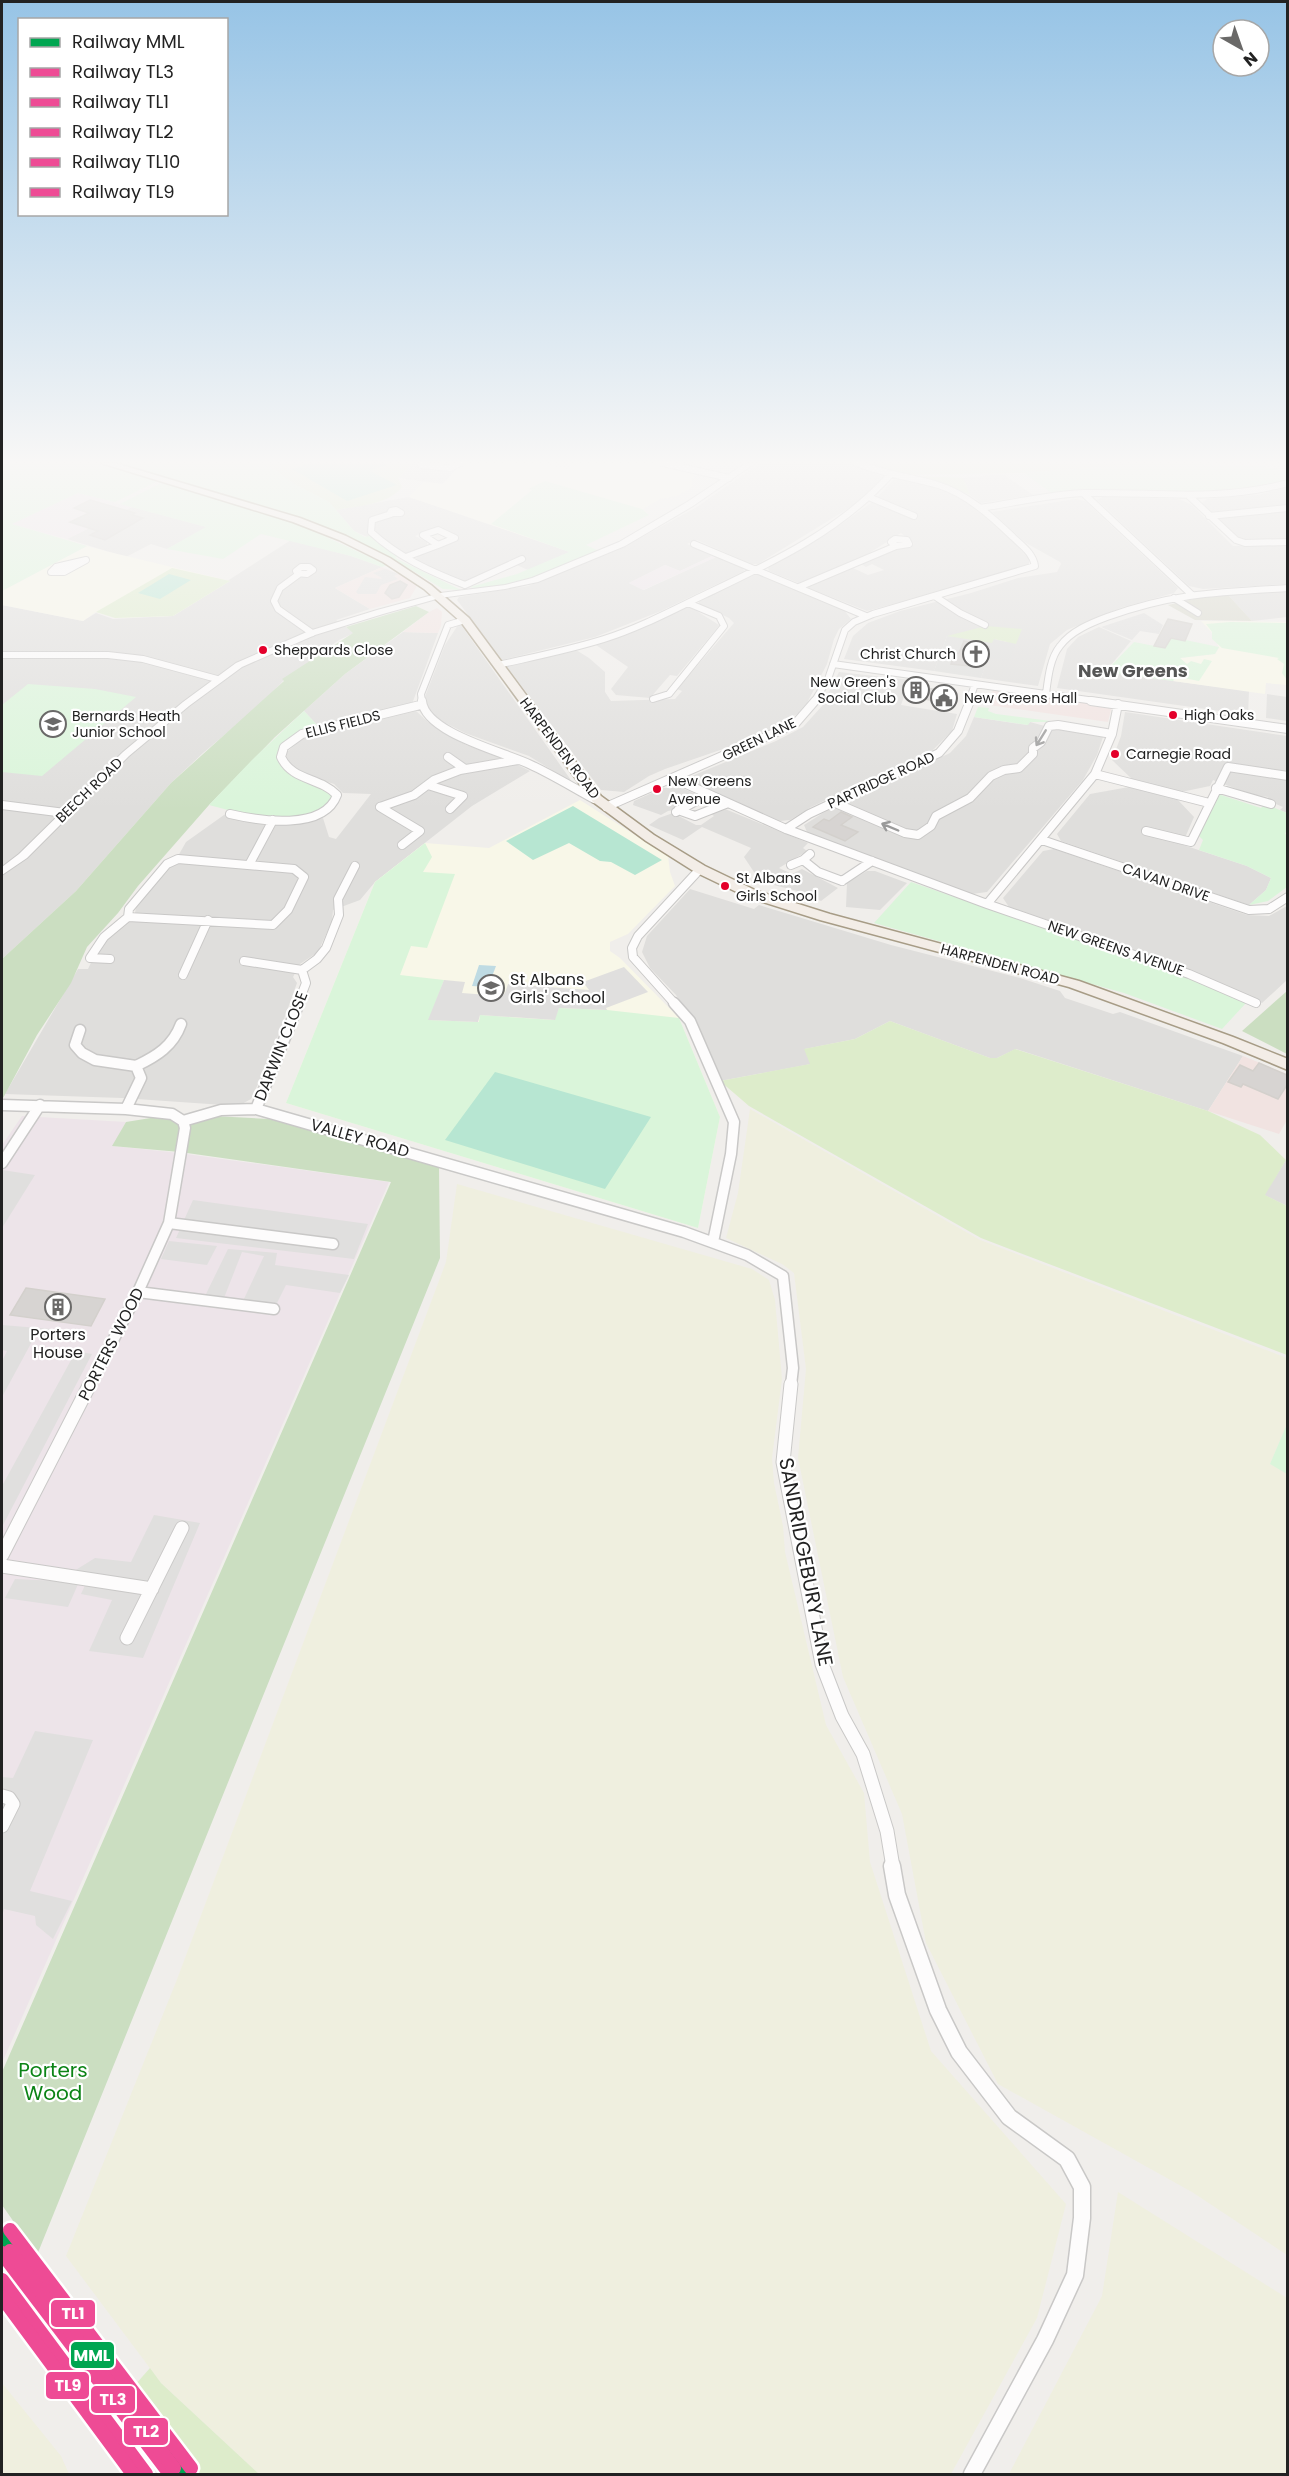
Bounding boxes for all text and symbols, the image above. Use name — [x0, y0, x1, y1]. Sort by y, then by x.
legend — [18, 18, 228, 216]
north arrow — [1211, 18, 1271, 78]
text: Railway MML — [72, 29, 185, 54]
text: N — [1238, 46, 1262, 72]
text: Railway TL3 — [72, 59, 174, 84]
text: Railway TL1 — [72, 89, 169, 114]
text: Railway TL2 — [72, 119, 174, 144]
text: Railway TL10 — [72, 149, 180, 174]
text: Railway TL9 — [72, 179, 175, 204]
church icon: Christ Church — [961, 639, 991, 669]
place label: Sheppards Close — [274, 640, 394, 660]
marker: Sheppards Close — [257, 644, 269, 656]
place label: Christ Church — [860, 644, 956, 664]
district label: New Greens — [1078, 658, 1188, 683]
place label: New Green's Social Club — [810, 672, 896, 708]
building icon: New Green's Social Club — [901, 675, 931, 705]
public building icon: New Greens Hall — [929, 683, 959, 713]
place label: New Greens Hall — [964, 688, 1077, 708]
street label: HARPENDEN ROAD — [515, 693, 605, 803]
street label: ELLIS FIELDS — [303, 705, 383, 743]
place label: High Oaks — [1184, 705, 1254, 725]
place label: Bernards Heath Junior School — [72, 706, 181, 742]
school or university icon: Bernards Heath Junior School — [38, 709, 68, 739]
marker: High Oaks — [1167, 709, 1179, 721]
street label: GREEN LANE — [719, 713, 799, 765]
one-way arrow — [1034, 729, 1046, 746]
place label: Carnegie Road — [1126, 744, 1231, 764]
street label: PARTRIDGE ROAD — [824, 746, 938, 814]
marker: Carnegie Road — [1109, 748, 1121, 760]
street label: BEECH ROAD — [51, 753, 127, 827]
place label: New Greens Avenue — [668, 771, 751, 809]
marker: New Greens Avenue — [651, 783, 663, 795]
one-way arrow — [881, 821, 900, 832]
street label: CAVAN DRIVE — [1120, 858, 1212, 906]
place label: St Albans Girls School — [736, 868, 817, 906]
marker: St Albans Girls School — [719, 880, 731, 892]
street label: NEW GREENS AVENUE — [1045, 915, 1187, 981]
street label: HARPENDEN ROAD — [938, 939, 1062, 990]
place label: St Albans Girls' School — [510, 968, 605, 1009]
school or university icon: St Albans Girls' School — [476, 973, 506, 1003]
street label: DARWIN CLOSE — [249, 988, 313, 1104]
street label: VALLEY ROAD — [308, 1113, 412, 1163]
street label: PORTERS WOOD — [73, 1284, 149, 1404]
building icon: Porters House — [43, 1292, 73, 1322]
place label: Porters House — [30, 1323, 86, 1364]
street label: SANDRIDGEBURY LANE — [772, 1455, 840, 1669]
park label: Porters Wood — [18, 2056, 88, 2107]
line badge: TL1 — [50, 2299, 96, 2328]
text: TL1 — [61, 2302, 85, 2325]
line badge: MML — [70, 2341, 115, 2369]
text: MML — [73, 2344, 111, 2367]
line badge: TL9 — [45, 2371, 90, 2400]
text: TL9 — [55, 2374, 82, 2397]
line badge: TL3 — [90, 2385, 136, 2414]
text: TL3 — [100, 2388, 126, 2411]
line badge: TL2 — [123, 2417, 169, 2446]
text: TL2 — [133, 2420, 159, 2443]

